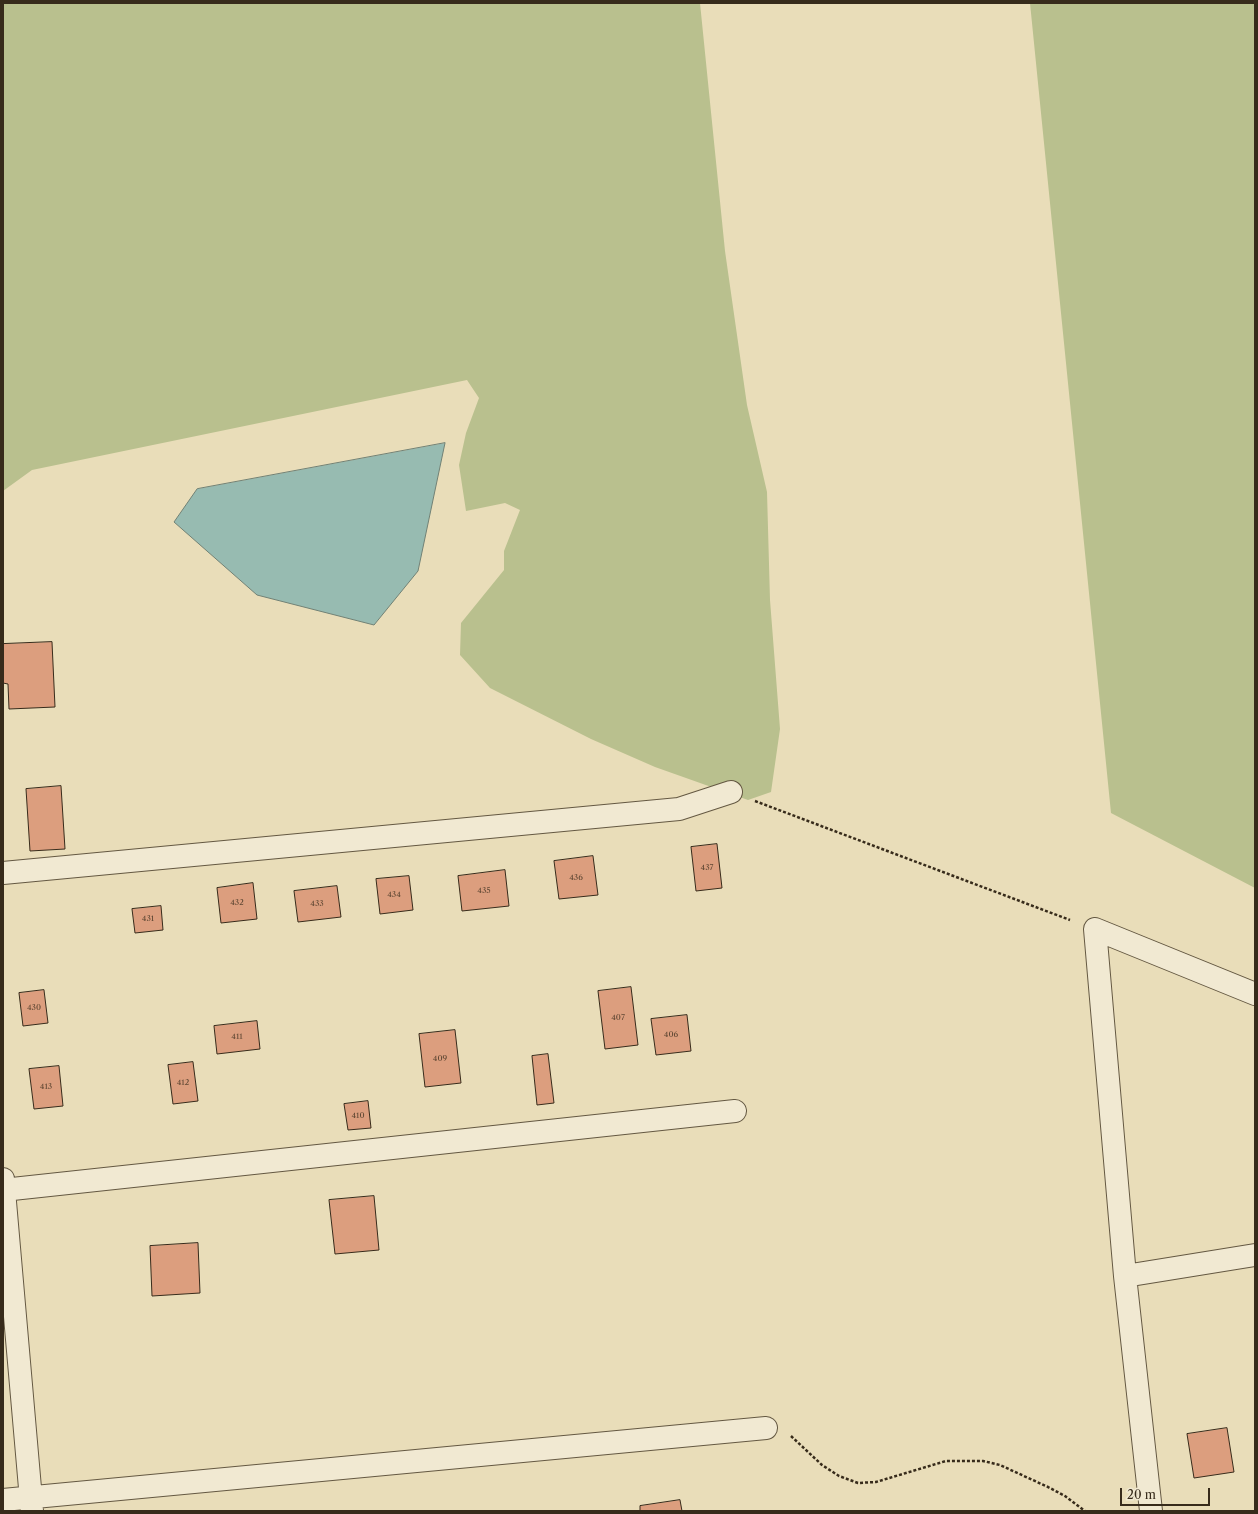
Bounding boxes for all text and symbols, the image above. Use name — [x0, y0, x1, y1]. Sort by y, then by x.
house number: 437 — [701, 863, 713, 873]
house number: 436 — [569, 873, 583, 883]
house number: 435 — [477, 886, 491, 896]
house number: 434 — [387, 890, 401, 900]
house number: 432 — [230, 898, 244, 908]
house number: 433 — [310, 899, 324, 909]
house number: 431 — [142, 914, 154, 924]
house number: 430 — [27, 1003, 41, 1013]
house number: 407 — [611, 1013, 625, 1023]
house number: 406 — [664, 1030, 678, 1040]
house number: 411 — [231, 1032, 243, 1042]
house number: 409 — [433, 1054, 447, 1064]
house number: 412 — [177, 1078, 189, 1088]
house number: 413 — [40, 1082, 52, 1092]
house number: 410 — [351, 1111, 365, 1121]
scale bar — [1122, 1480, 1212, 1506]
text: 20 m — [1127, 1487, 1156, 1502]

